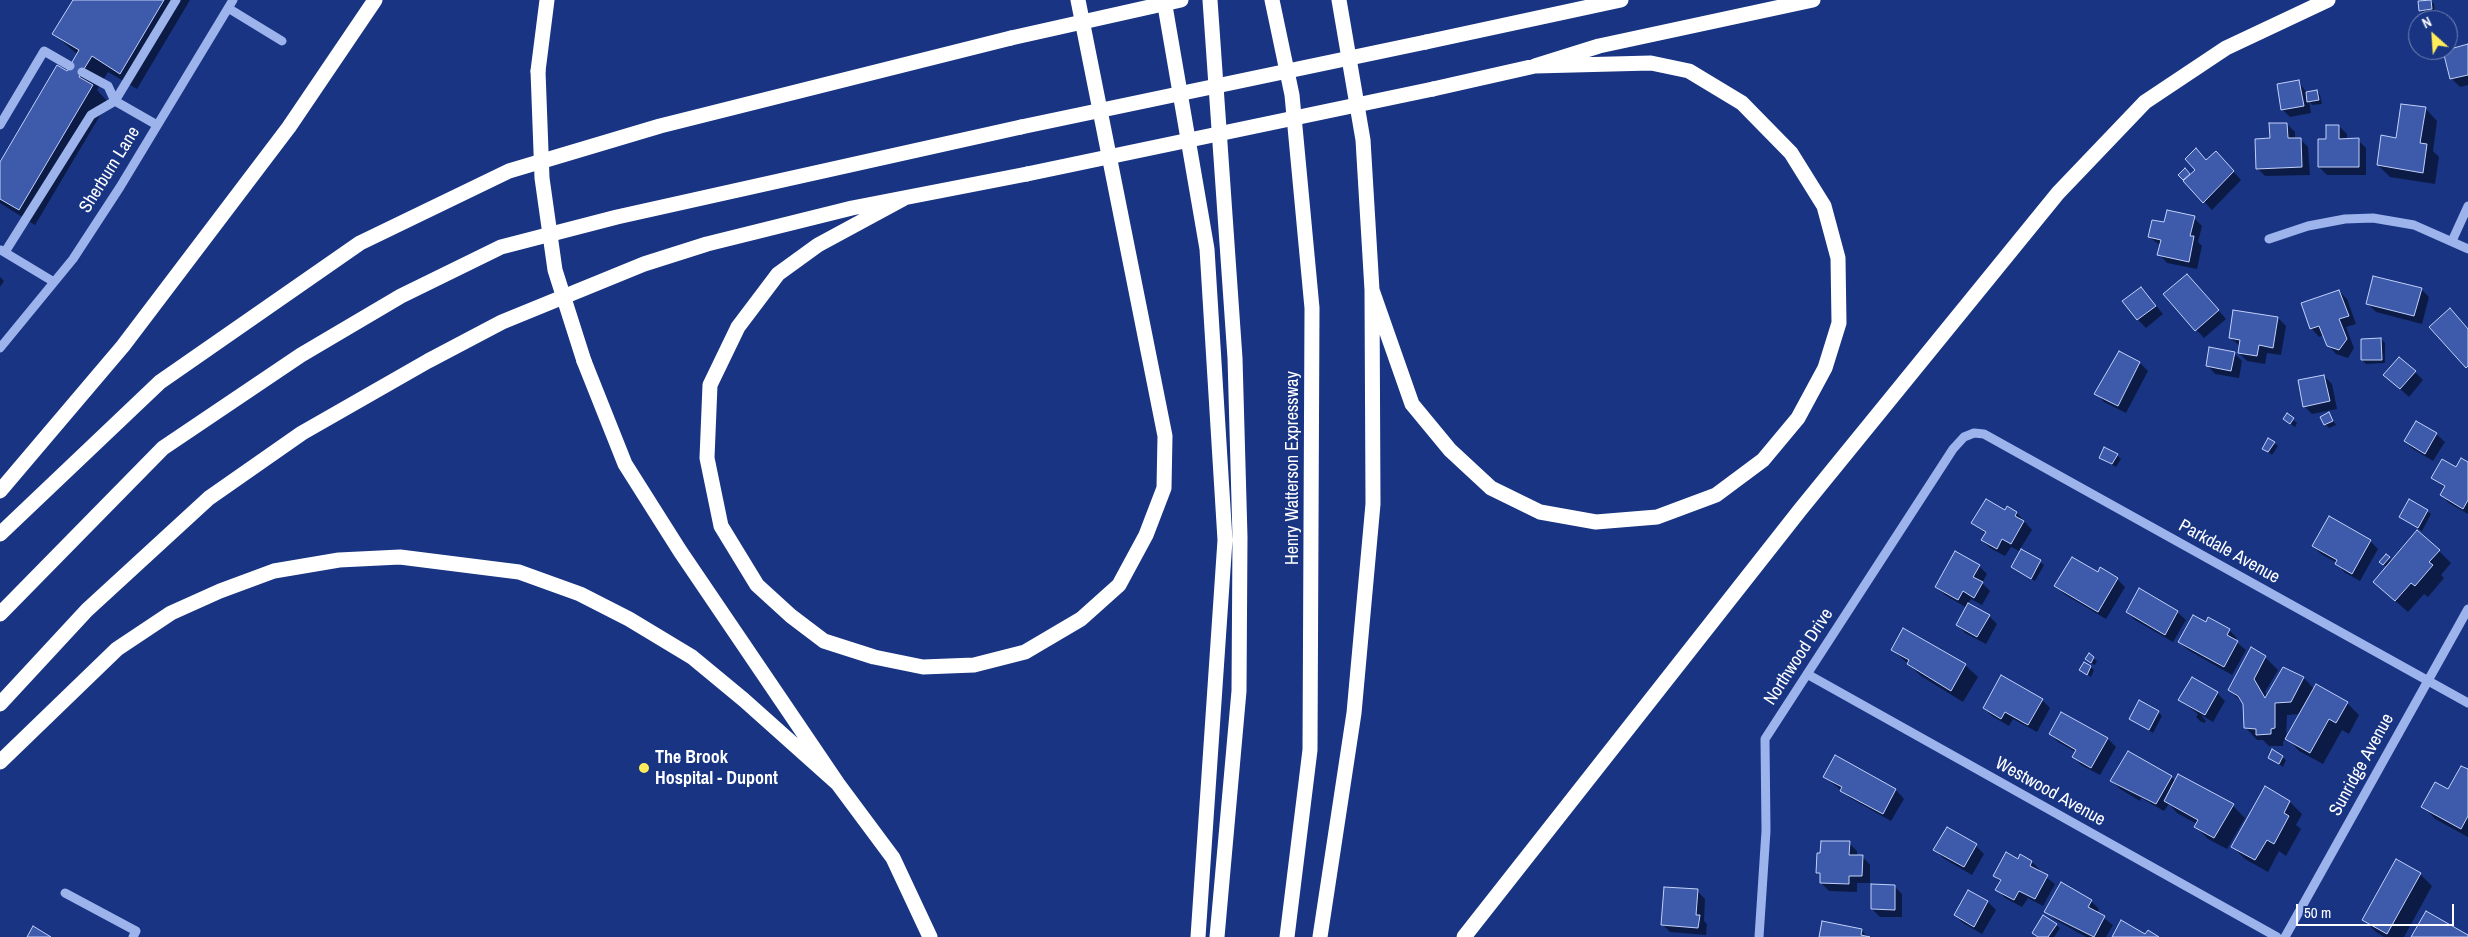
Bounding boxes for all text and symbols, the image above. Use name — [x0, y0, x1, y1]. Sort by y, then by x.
north arrow — [2408, 10, 2458, 60]
text: N — [2419, 13, 2435, 32]
street label: Sherburn Lane — [75, 123, 145, 217]
street label: Henry Watterson Expressway — [1282, 371, 1304, 565]
street label: Parkdale Avenue — [2175, 515, 2283, 589]
street label: Northwood Drive — [1760, 605, 1838, 709]
street label: Sunridge Avenue — [2325, 710, 2399, 820]
place label: The Brook Hospital - Dupont — [655, 747, 778, 790]
street label: Westwood Avenue — [1991, 753, 2109, 831]
marker: The Brook Hospital - Dupont — [637, 761, 651, 775]
scale bar — [2298, 894, 2456, 926]
text: 50 m — [2304, 902, 2331, 923]

